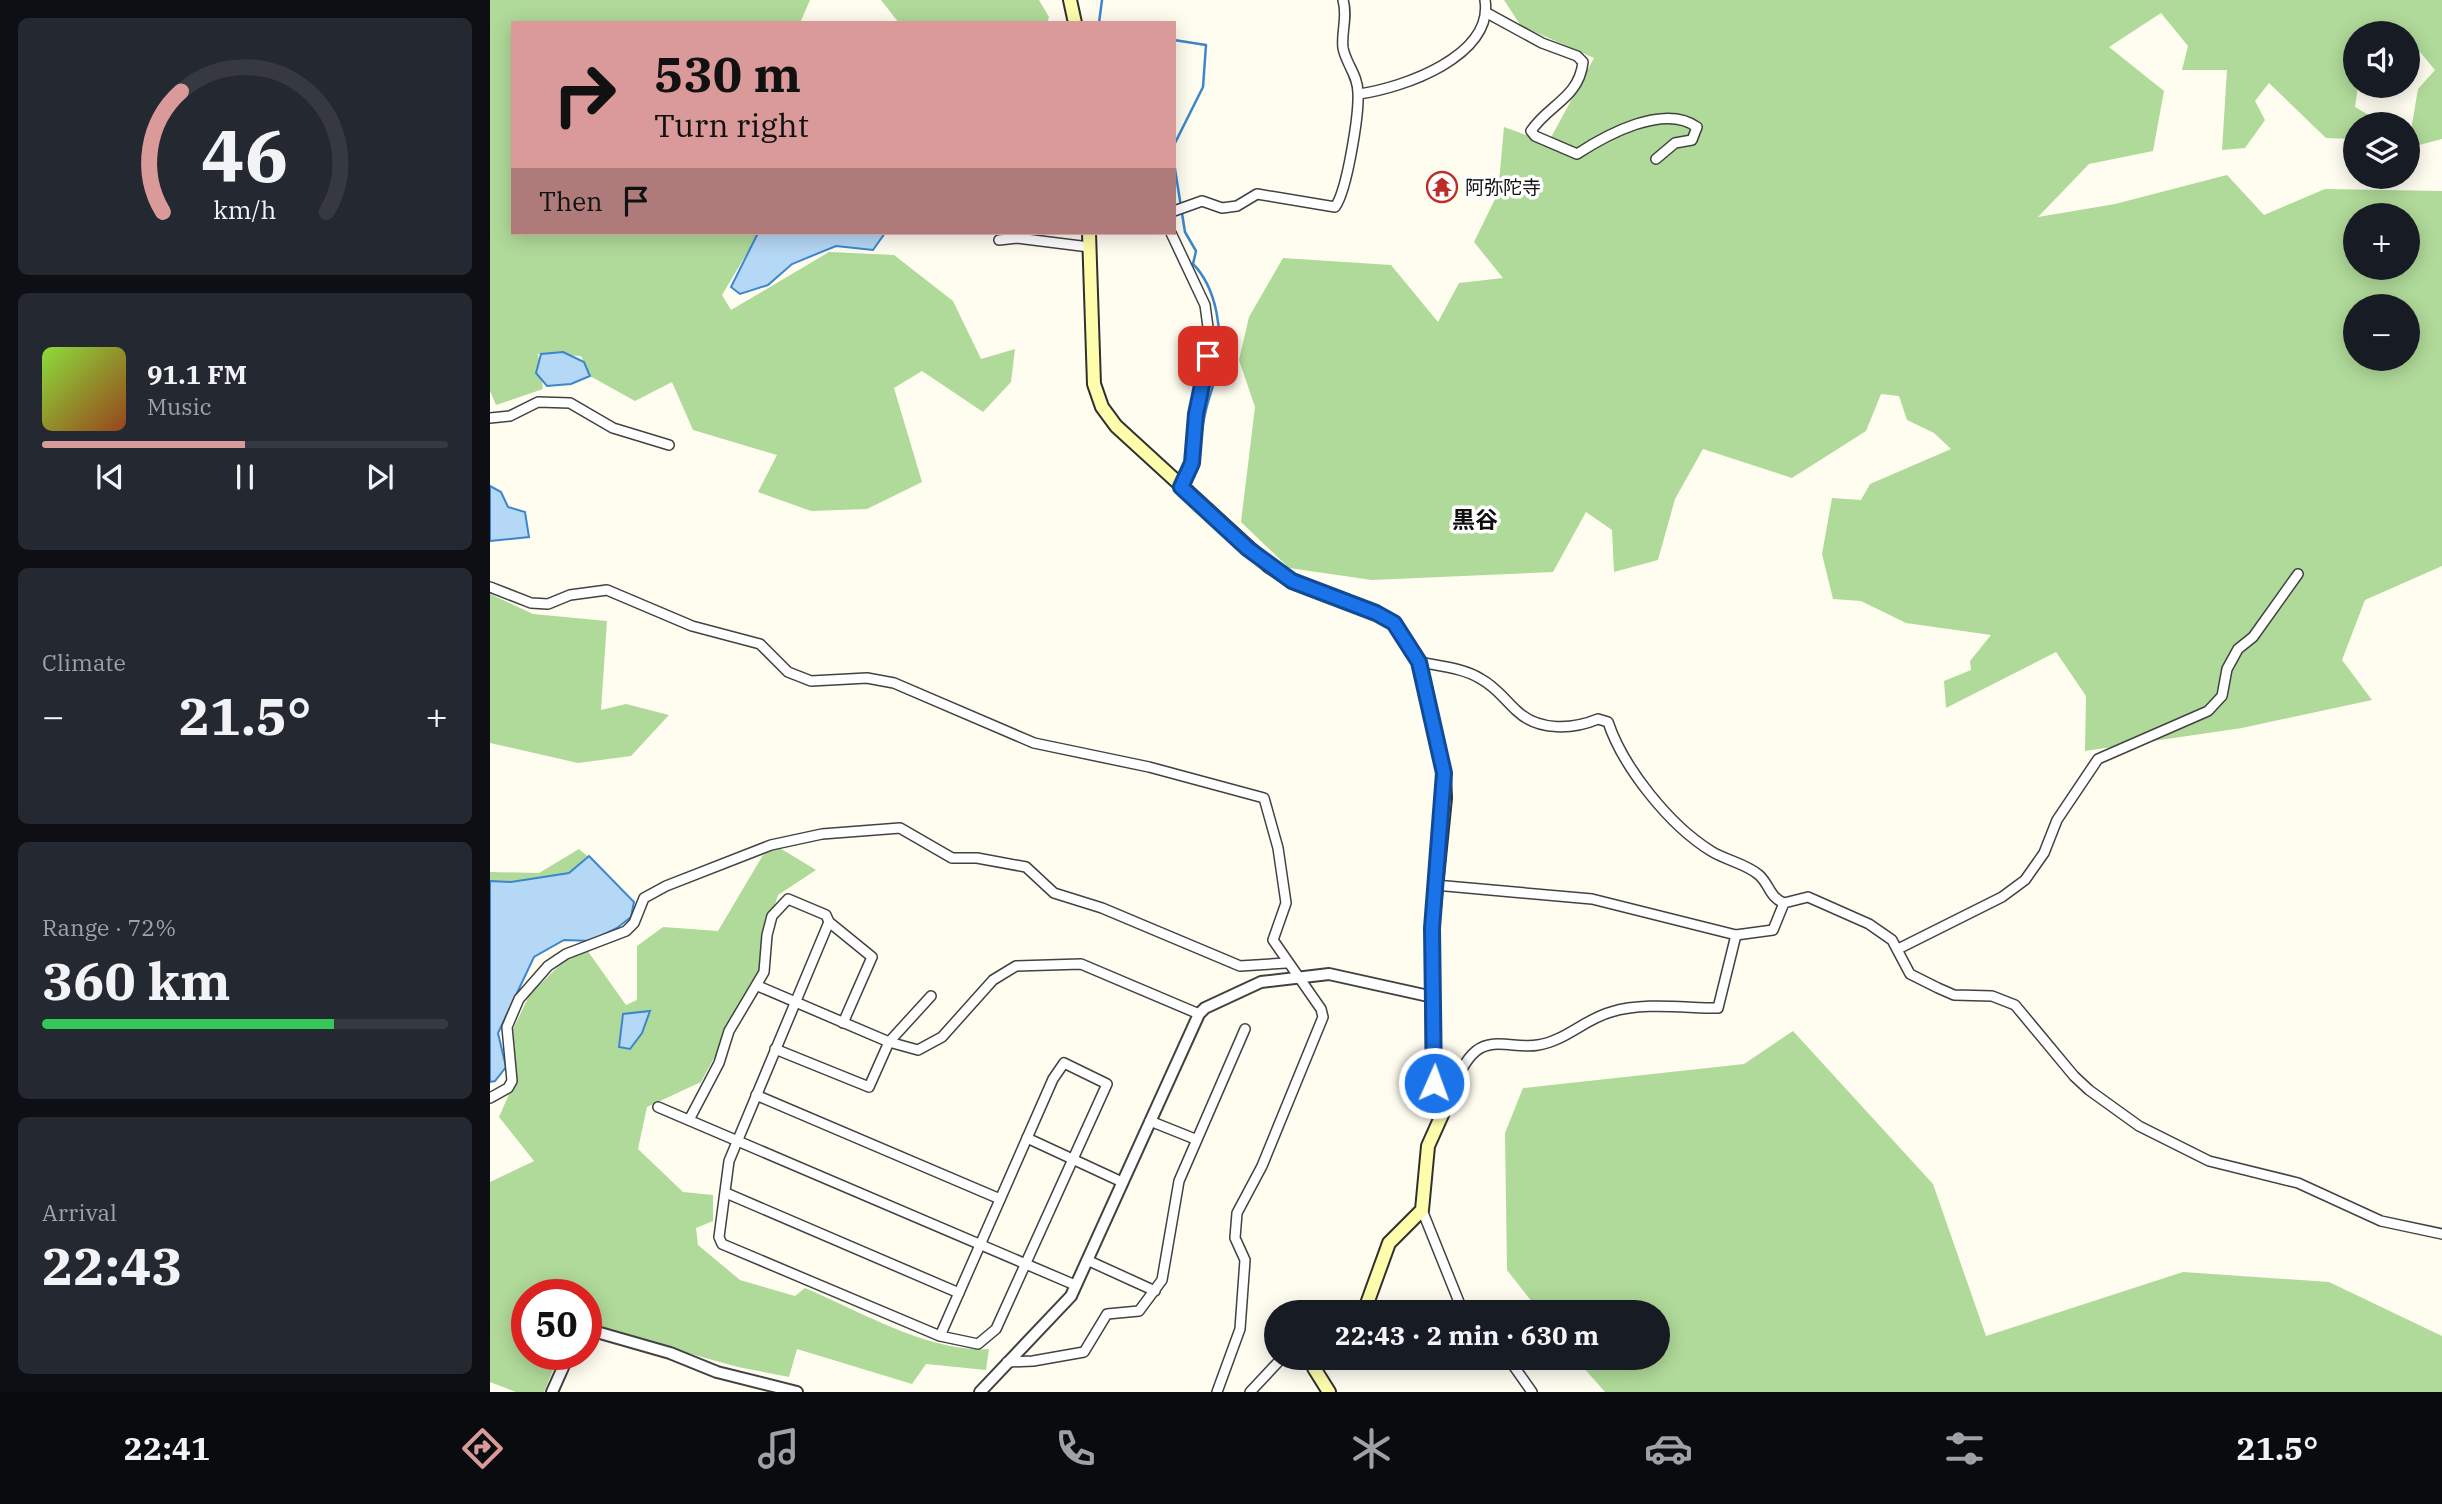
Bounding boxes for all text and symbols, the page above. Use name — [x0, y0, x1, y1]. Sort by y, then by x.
map controls — [2343, 21, 2420, 371]
button: sound — [2343, 21, 2420, 98]
text: 530 m — [654, 42, 801, 105]
icon: right — [539, 49, 630, 140]
text: Turn right — [654, 104, 809, 146]
text: 46 — [201, 108, 289, 203]
button: layers — [2343, 112, 2420, 189]
temple icon: 阿弥陀寺 — [1425, 170, 1459, 204]
place label: 阿弥陀寺 — [1465, 175, 1541, 199]
icon: arrive — [617, 182, 655, 220]
text: Then — [539, 184, 603, 218]
text: km/h — [213, 193, 277, 226]
button: + — [2343, 203, 2420, 280]
button: − — [2343, 294, 2420, 371]
pin — [1178, 326, 1238, 386]
icon: arrive — [1189, 337, 1227, 375]
text: 91.1 FM — [147, 357, 247, 391]
text: Music — [147, 391, 212, 421]
icon: previous — [91, 458, 129, 496]
icon: pause — [226, 458, 264, 496]
icon: next — [361, 458, 399, 496]
district label: 黒谷 — [1452, 504, 1498, 534]
text: Climate — [42, 647, 126, 677]
text: 21.5° — [179, 682, 311, 749]
text: − — [42, 691, 65, 740]
text: + — [425, 691, 448, 740]
text: Range · 72% — [42, 912, 176, 942]
text: 360 km — [42, 947, 231, 1014]
position arrow — [1397, 1046, 1471, 1120]
text: Arrival — [42, 1197, 117, 1227]
text: 22:43 — [42, 1232, 183, 1299]
speed limit sign: 50 — [511, 1279, 602, 1370]
text: 22:43 · 2 min · 630 m — [1335, 1318, 1599, 1352]
icon: directions — [458, 1424, 507, 1473]
icon: music — [754, 1424, 803, 1473]
icon: phone — [1051, 1424, 1100, 1473]
icon: climate — [1347, 1424, 1396, 1473]
icon: car — [1644, 1424, 1693, 1473]
icon: filters — [1940, 1424, 1989, 1473]
text: 22:41 — [124, 1427, 210, 1469]
text: 21.5° — [2237, 1427, 2318, 1469]

